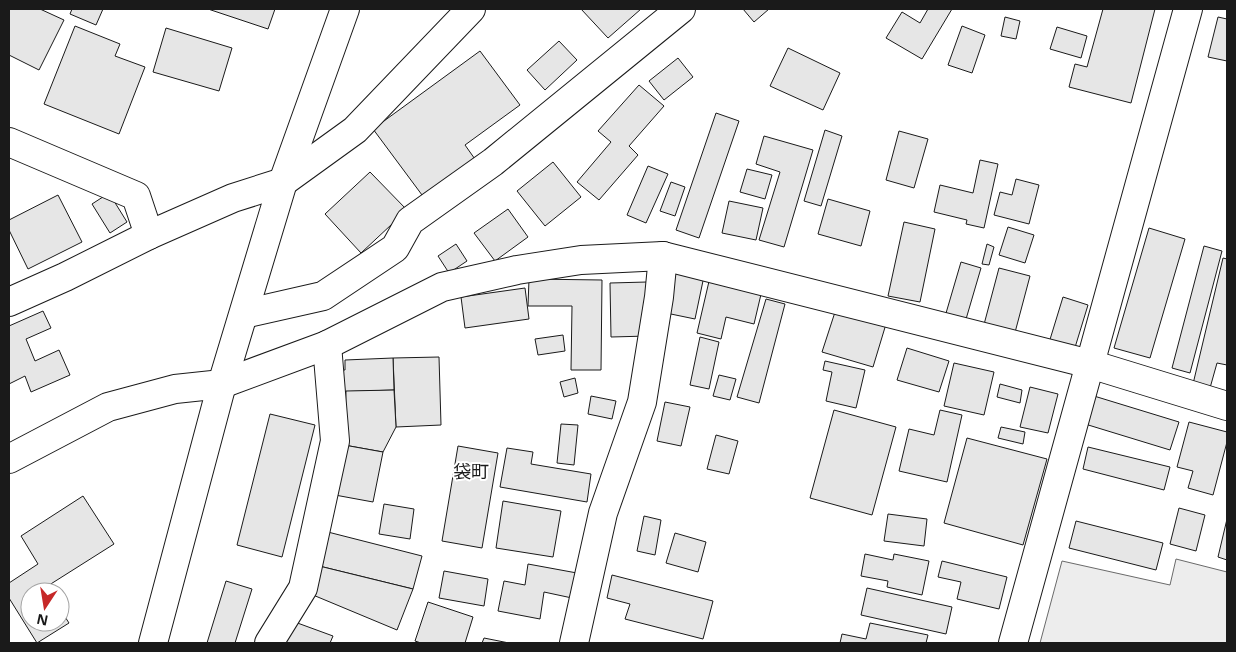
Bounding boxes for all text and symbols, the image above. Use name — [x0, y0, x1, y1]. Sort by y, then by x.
district label: 袋町 — [453, 459, 489, 483]
north arrow — [20, 582, 70, 632]
text: N — [35, 610, 50, 631]

